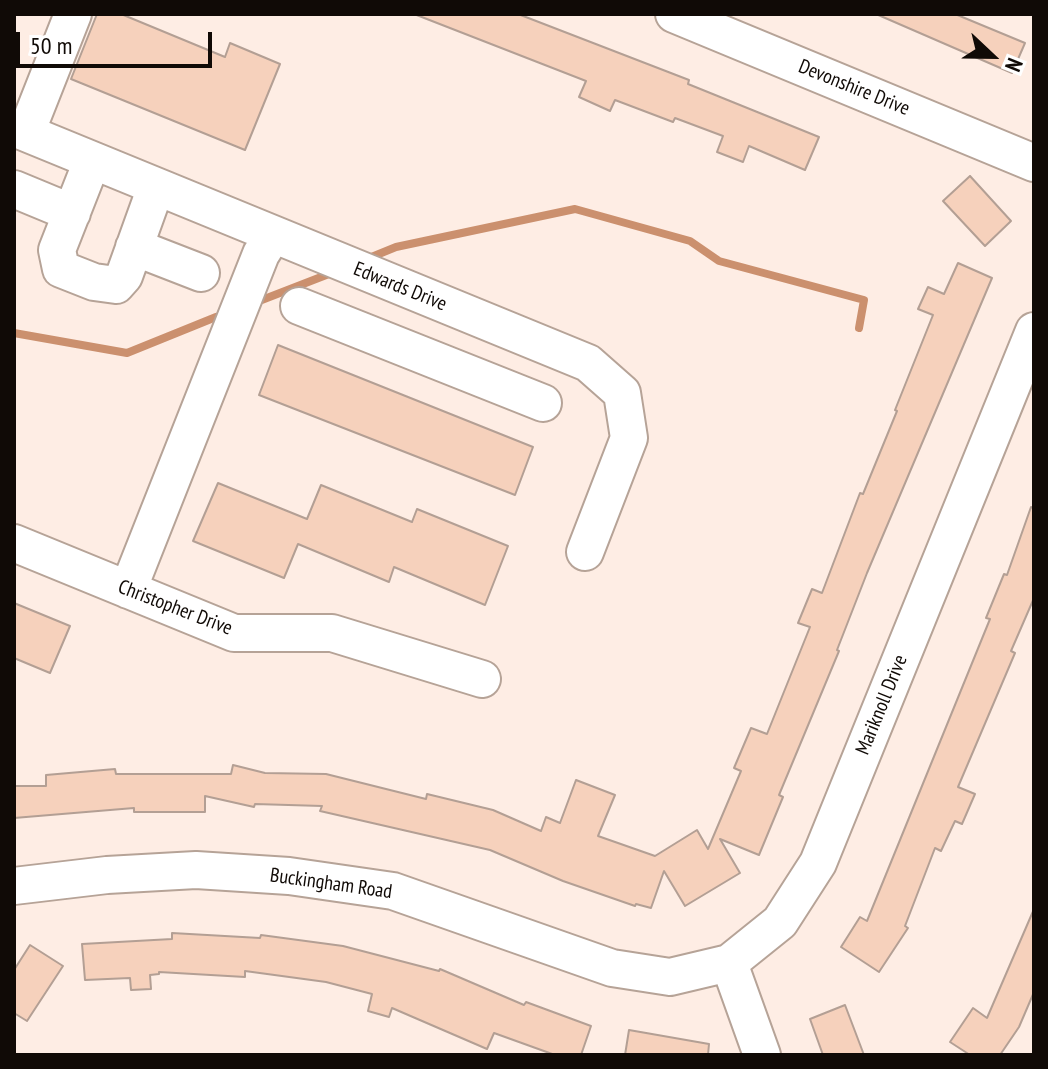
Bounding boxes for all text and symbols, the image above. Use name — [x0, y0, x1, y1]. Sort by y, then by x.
scale bar — [20, 16, 216, 66]
north arrow — [952, 16, 1032, 96]
text: 50 m — [30, 30, 72, 61]
text: N — [999, 54, 1029, 76]
street label: Devonshire Drive — [795, 55, 913, 121]
street label: Edwards Drive — [350, 257, 450, 317]
street label: Christopher Drive — [115, 575, 235, 641]
street label: Mariknoll Drive — [851, 652, 913, 758]
street label: Buckingham Road — [268, 864, 394, 904]

